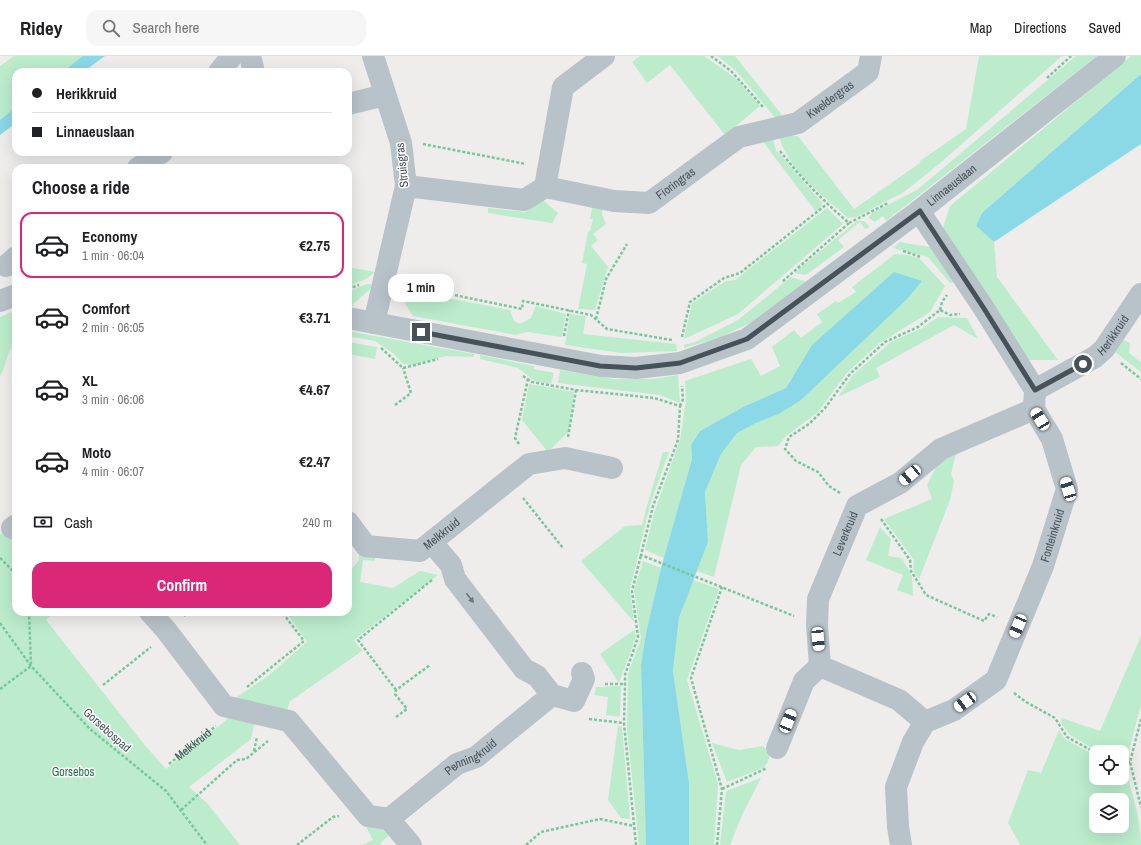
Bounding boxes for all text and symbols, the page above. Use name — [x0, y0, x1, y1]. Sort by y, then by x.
search box — [86, 10, 366, 46]
text: Ridey — [20, 15, 62, 41]
icon: search — [100, 17, 122, 39]
text: Search here — [132, 17, 199, 38]
text: Map — [970, 19, 992, 37]
text: Directions — [1014, 19, 1066, 37]
text: Saved — [1088, 19, 1121, 37]
street label: Kweldergras — [803, 77, 857, 122]
text: Herikkruid — [56, 83, 117, 104]
text: Linnaeuslaan — [56, 121, 135, 142]
street label: Struisgras — [392, 142, 412, 188]
street label: Linnaeuslaan — [923, 161, 980, 210]
street label: Fioringras — [653, 164, 699, 203]
text: Choose a ride — [32, 175, 130, 200]
text: Economy — [82, 226, 137, 247]
icon: car — [34, 227, 70, 263]
text: €2.75 — [299, 235, 330, 256]
text: 1 min · 06:04 — [82, 247, 144, 264]
callout: 1 min — [388, 274, 454, 302]
text: 1 min — [407, 279, 435, 296]
text: Comfort — [82, 298, 130, 319]
icon: car — [34, 299, 70, 335]
text: €3.71 — [299, 307, 330, 328]
street label: Herikkruid — [1094, 312, 1133, 359]
text: 2 min · 06:05 — [82, 319, 144, 336]
route end — [412, 323, 430, 341]
route start — [1074, 355, 1092, 373]
text: XL — [82, 370, 98, 391]
icon: car — [34, 371, 70, 407]
text: €4.67 — [299, 379, 330, 400]
text: 3 min · 06:06 — [82, 391, 144, 408]
car — [1029, 406, 1051, 432]
text: Moto — [82, 442, 111, 463]
icon: car — [34, 443, 70, 479]
text: €2.47 — [299, 451, 330, 472]
text: 4 min · 06:07 — [82, 463, 144, 480]
car — [897, 463, 923, 487]
car — [1059, 476, 1077, 502]
street label: Fonteinkruid — [1037, 507, 1068, 564]
street label: Leverkruid — [829, 509, 862, 558]
icon: cash — [32, 511, 54, 533]
text: Cash — [64, 512, 93, 533]
text: 240 m — [302, 514, 332, 531]
street label: Melkkruid — [420, 514, 463, 553]
button: Confirm — [32, 562, 332, 608]
one-way arrow — [466, 593, 474, 604]
car — [1008, 613, 1028, 639]
car — [811, 627, 825, 651]
car — [952, 690, 978, 714]
street label: Gorsebospad — [80, 704, 134, 756]
car — [778, 708, 798, 734]
street label: Melkkruid — [171, 725, 215, 764]
street label: Penningkruid — [441, 735, 500, 779]
map controls — [1089, 745, 1129, 833]
button: locate — [1089, 745, 1129, 785]
park label: Gorsebos — [52, 764, 94, 780]
button: layers — [1089, 793, 1129, 833]

